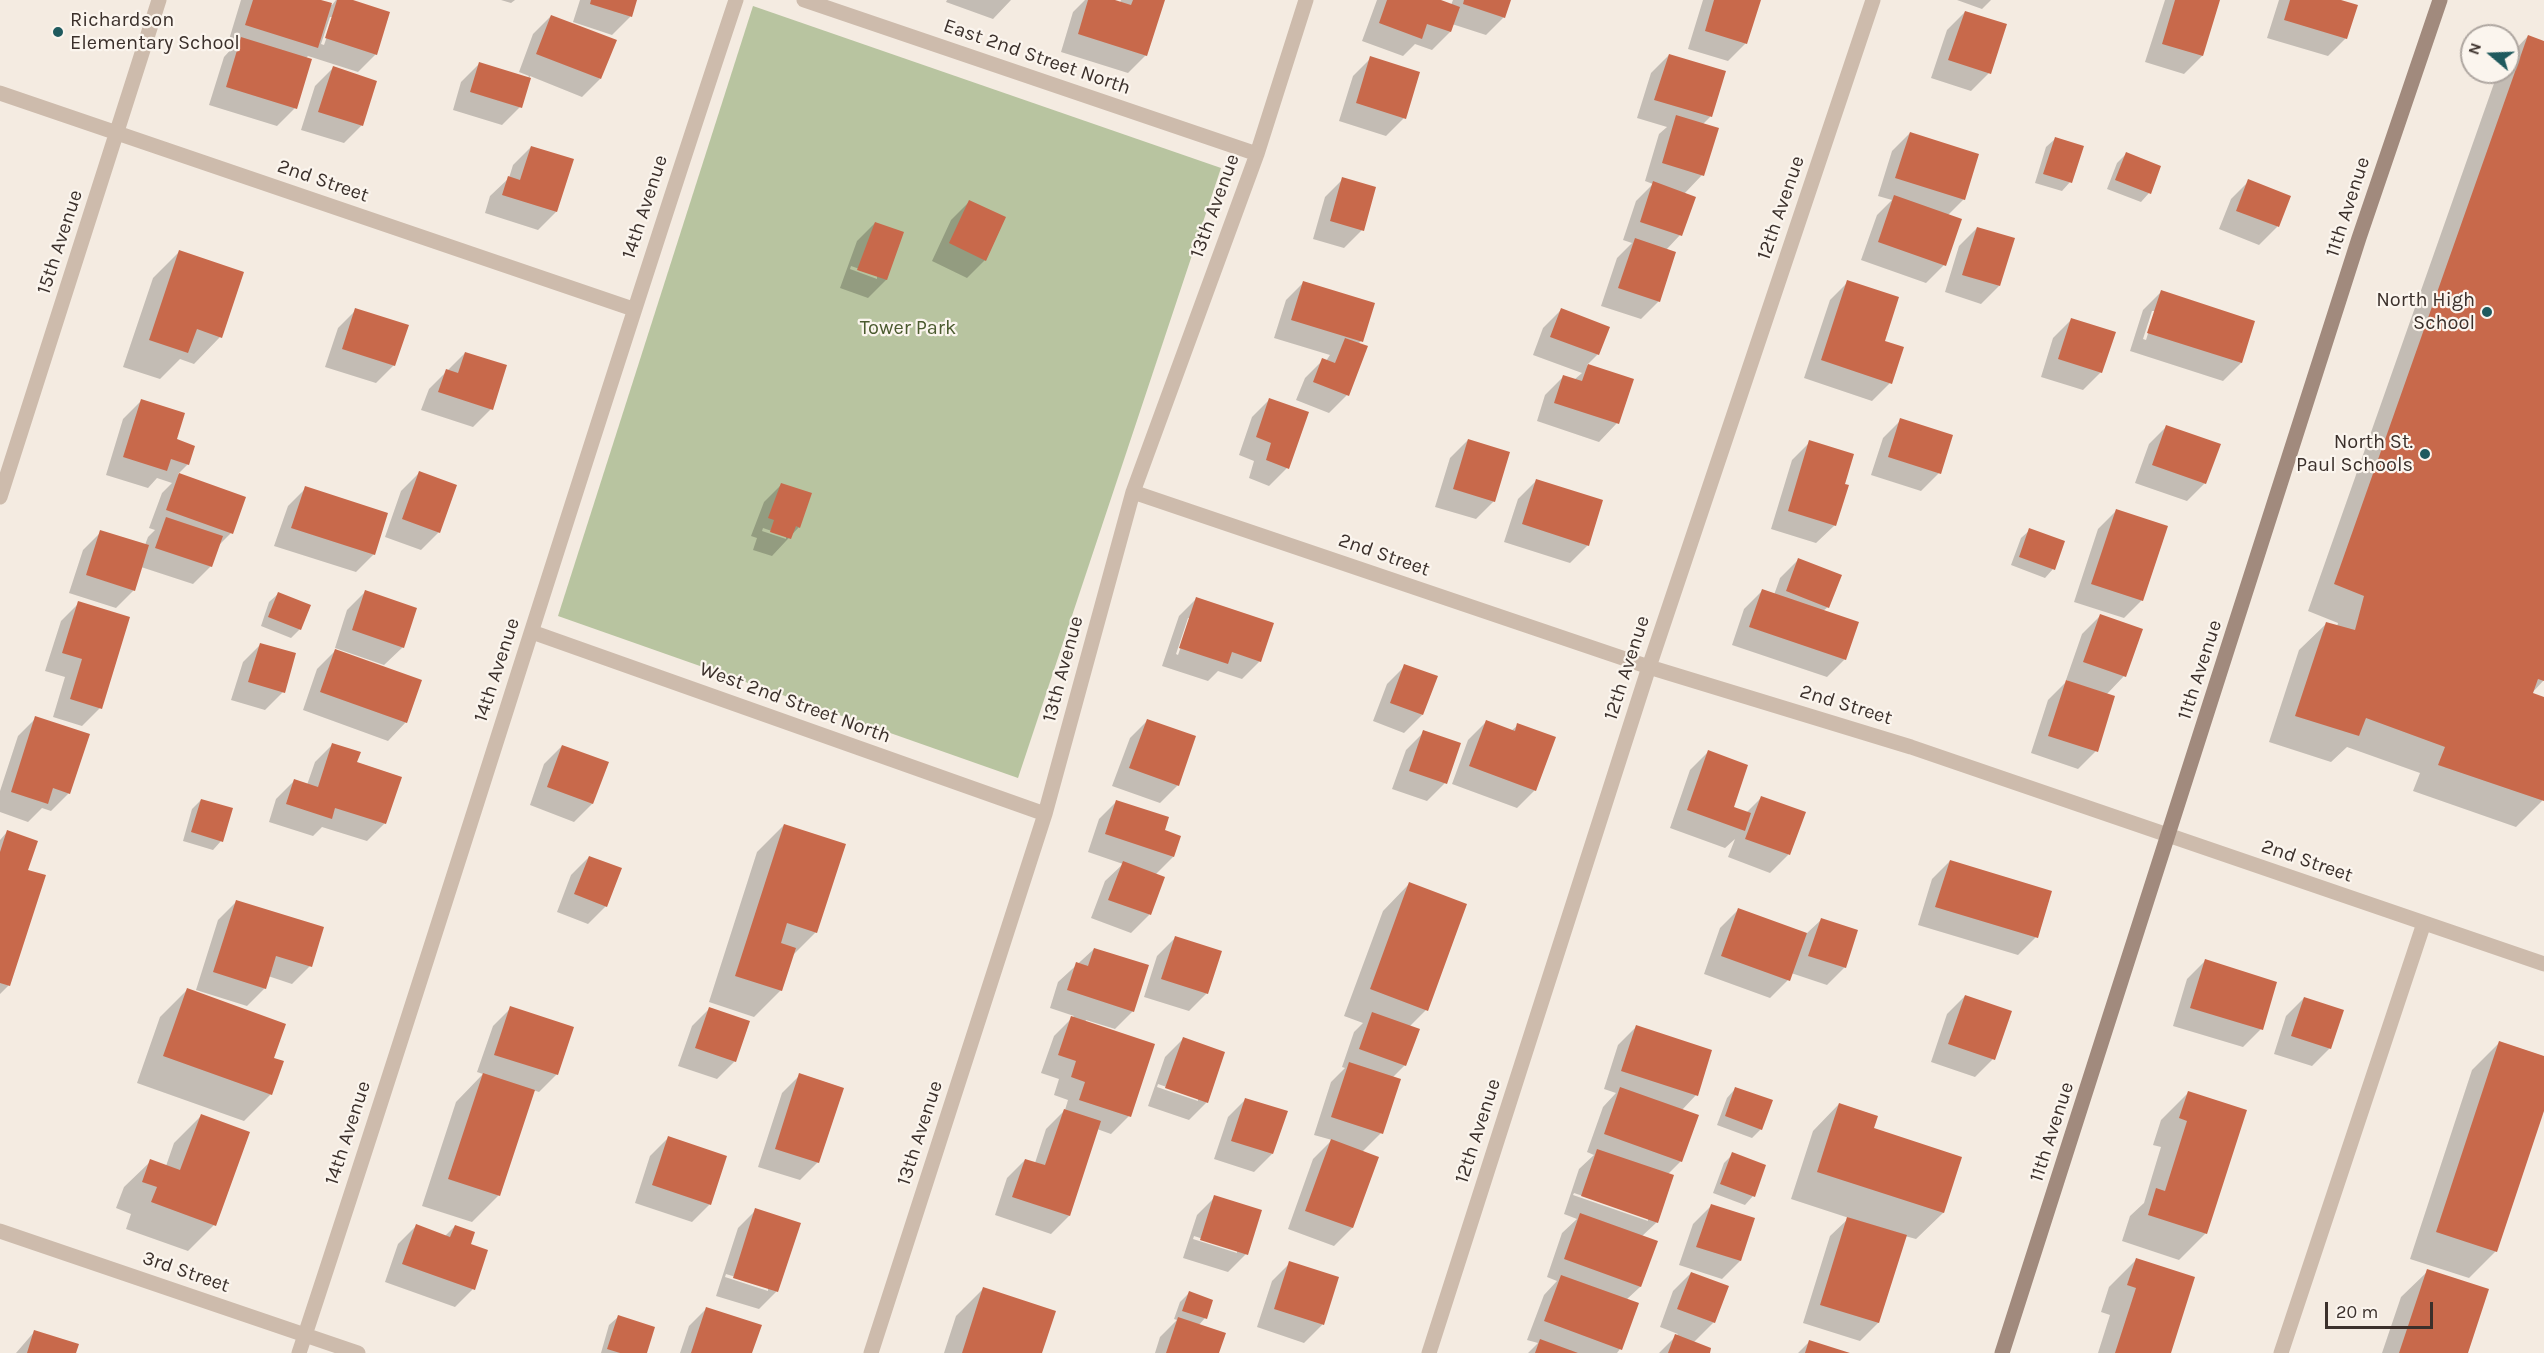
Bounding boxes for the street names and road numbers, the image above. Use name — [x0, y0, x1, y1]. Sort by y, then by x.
street label: East 2nd Street North — [940, 14, 1134, 100]
street label: 13th Avenue — [1185, 151, 1245, 261]
street label: 14th Avenue — [617, 152, 673, 262]
street label: 12th Avenue — [1752, 153, 1810, 263]
street label: 2nd Street — [274, 154, 372, 208]
street label: 11th Avenue — [2321, 154, 2375, 260]
street label: 15th Avenue — [32, 187, 88, 297]
street label: 2nd Street — [1335, 528, 1433, 582]
street label: 13th Avenue — [1037, 613, 1089, 725]
street label: 12th Avenue — [1599, 613, 1655, 723]
street label: 14th Avenue — [469, 615, 525, 725]
street label: 11th Avenue — [2173, 617, 2227, 723]
street label: West 2nd Street North — [696, 657, 894, 749]
street label: 2nd Street — [1797, 680, 1895, 730]
street label: 2nd Street — [2258, 834, 2356, 888]
street label: 12th Avenue — [1450, 1076, 1506, 1186]
street label: 14th Avenue — [320, 1078, 376, 1188]
street label: 13th Avenue — [892, 1078, 948, 1188]
street label: 11th Avenue — [2025, 1079, 2079, 1185]
street label: 3rd Street — [139, 1246, 233, 1298]

